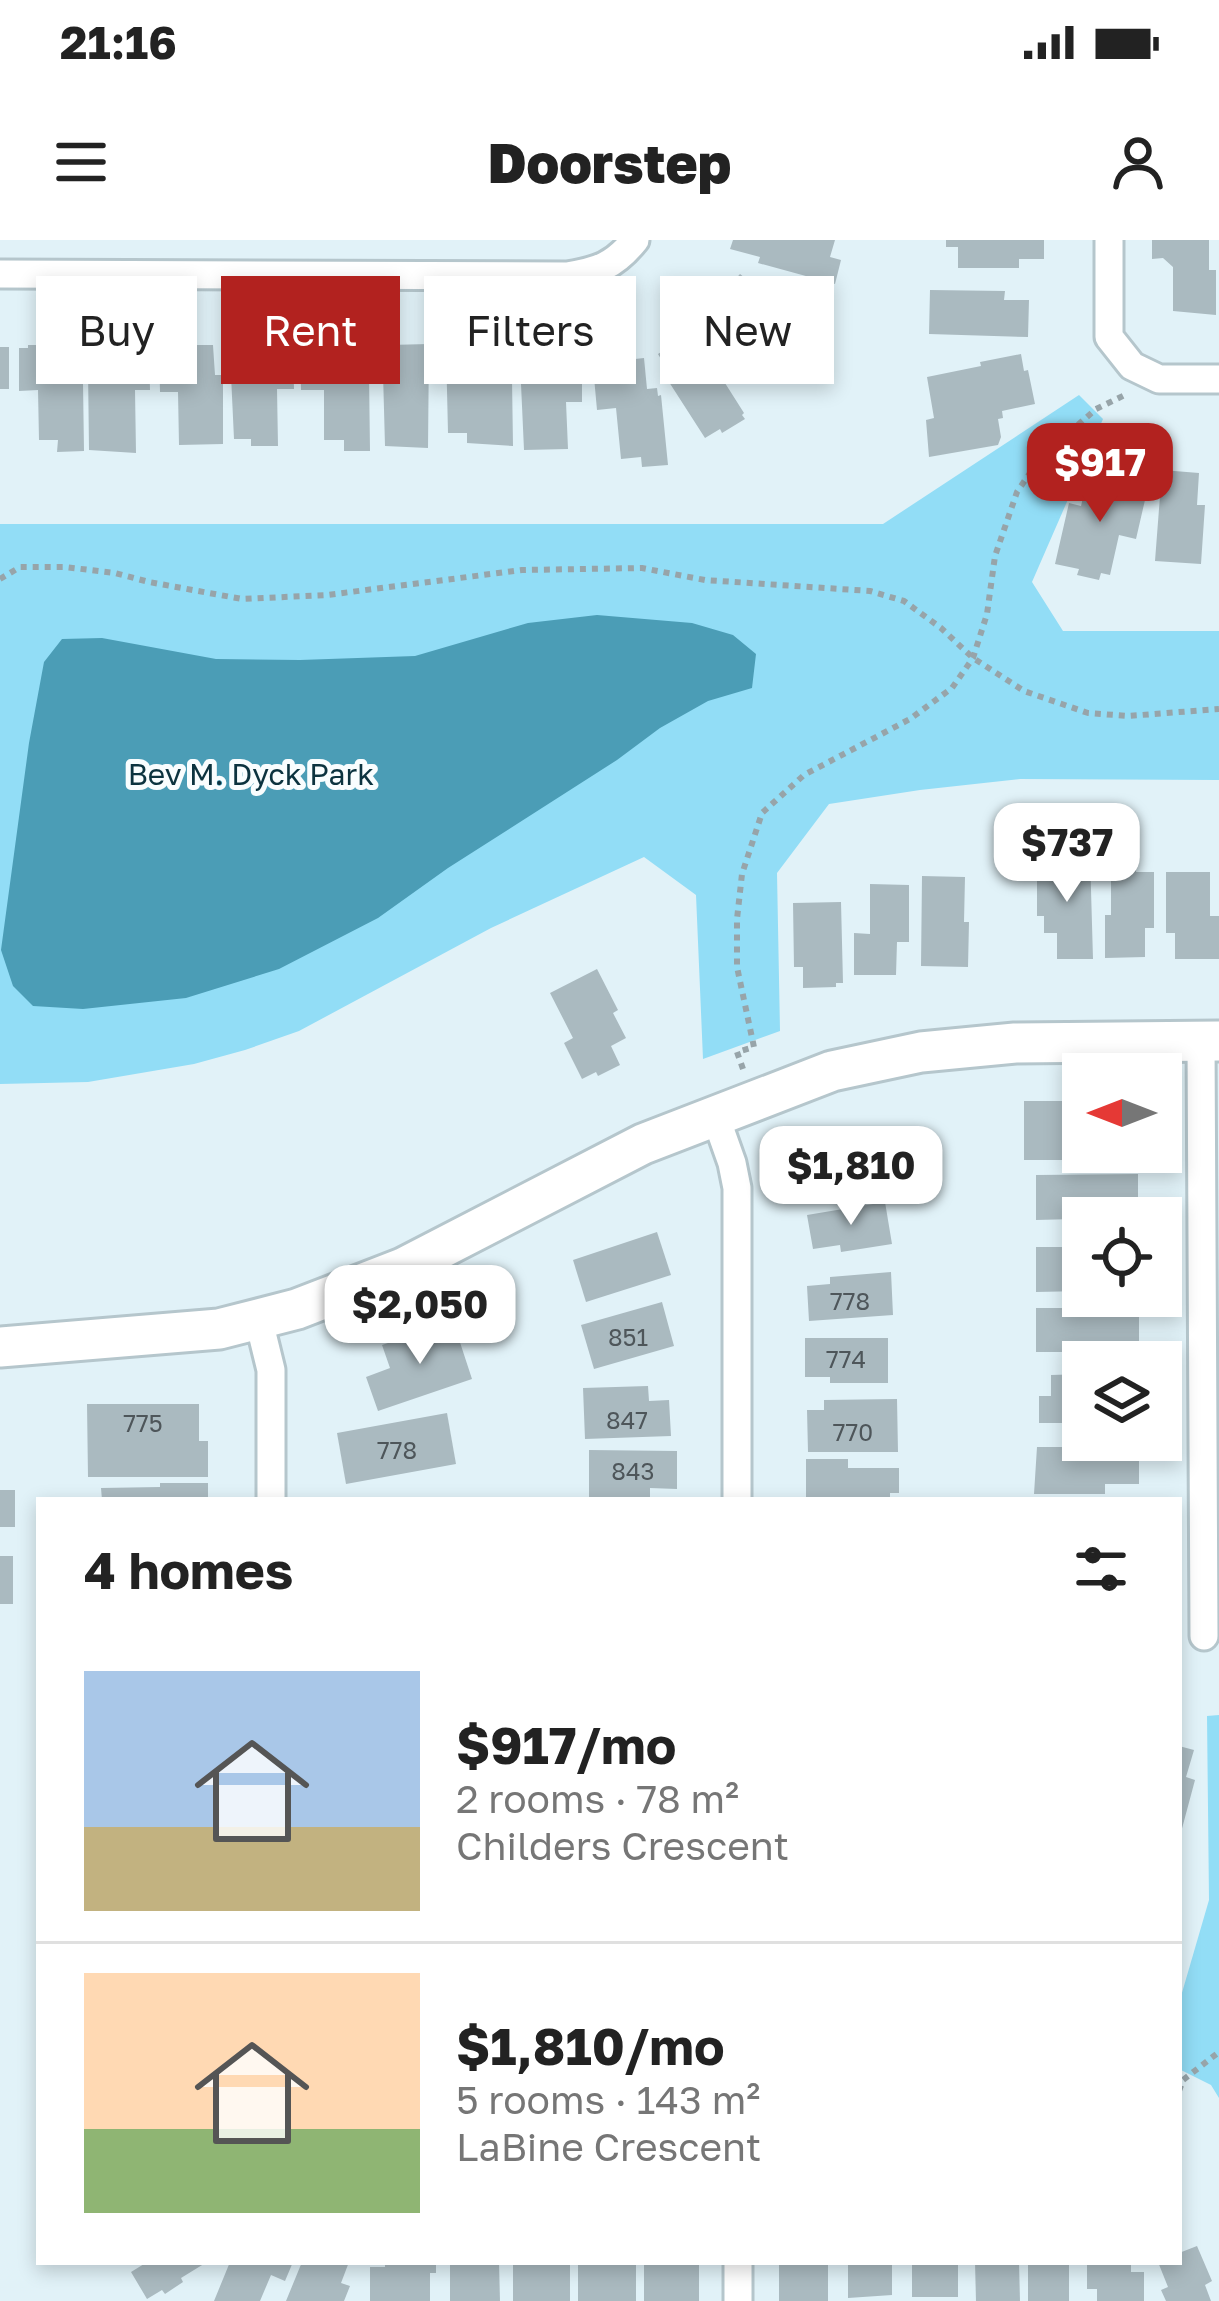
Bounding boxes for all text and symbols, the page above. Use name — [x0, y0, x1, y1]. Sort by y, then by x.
text: 21:16 — [60, 15, 177, 69]
icon: menu — [48, 129, 114, 195]
icon: person — [1105, 129, 1171, 195]
text: Doorstep — [488, 130, 731, 195]
chip: Buy — [36, 276, 197, 384]
chip: Rent — [221, 276, 400, 384]
chip: Filters — [424, 276, 636, 384]
chip: New — [660, 276, 834, 384]
pin: $917 — [1029, 423, 1171, 525]
text: $917 — [1054, 438, 1146, 485]
park label: Bev M. Dyck Park — [128, 756, 374, 792]
pin: $737 — [996, 803, 1138, 905]
text: $737 — [1021, 818, 1113, 865]
north arrow — [1062, 1053, 1182, 1173]
map controls — [1062, 1053, 1182, 1461]
pin: $1,810 — [753, 1126, 949, 1228]
text: $1,810 — [786, 1141, 916, 1188]
button: locate — [1062, 1197, 1182, 1317]
pin: $2,050 — [322, 1265, 518, 1367]
text: $2,050 — [352, 1280, 488, 1327]
house number: 778 — [830, 1286, 870, 1315]
house number: 851 — [608, 1322, 648, 1351]
button: layers — [1062, 1341, 1182, 1461]
house number: 774 — [826, 1344, 866, 1373]
house number: 847 — [606, 1405, 648, 1434]
house number: 775 — [123, 1408, 163, 1437]
house number: 770 — [833, 1417, 873, 1446]
house number: 778 — [377, 1435, 417, 1464]
house number: 843 — [611, 1456, 655, 1485]
icon: filters — [1068, 1536, 1134, 1602]
text: 4 homes — [84, 1539, 293, 1600]
text: $917/mo — [456, 1714, 676, 1775]
icon: home — [180, 1719, 324, 1863]
text: 2 rooms · 78 m² — [456, 1775, 739, 1822]
text: Childers Crescent — [456, 1822, 789, 1869]
text: $1,810/mo — [456, 2015, 725, 2076]
icon: home — [180, 2021, 324, 2165]
text: 5 rooms · 143 m² — [456, 2076, 760, 2123]
text: LaBine Crescent — [456, 2123, 761, 2170]

